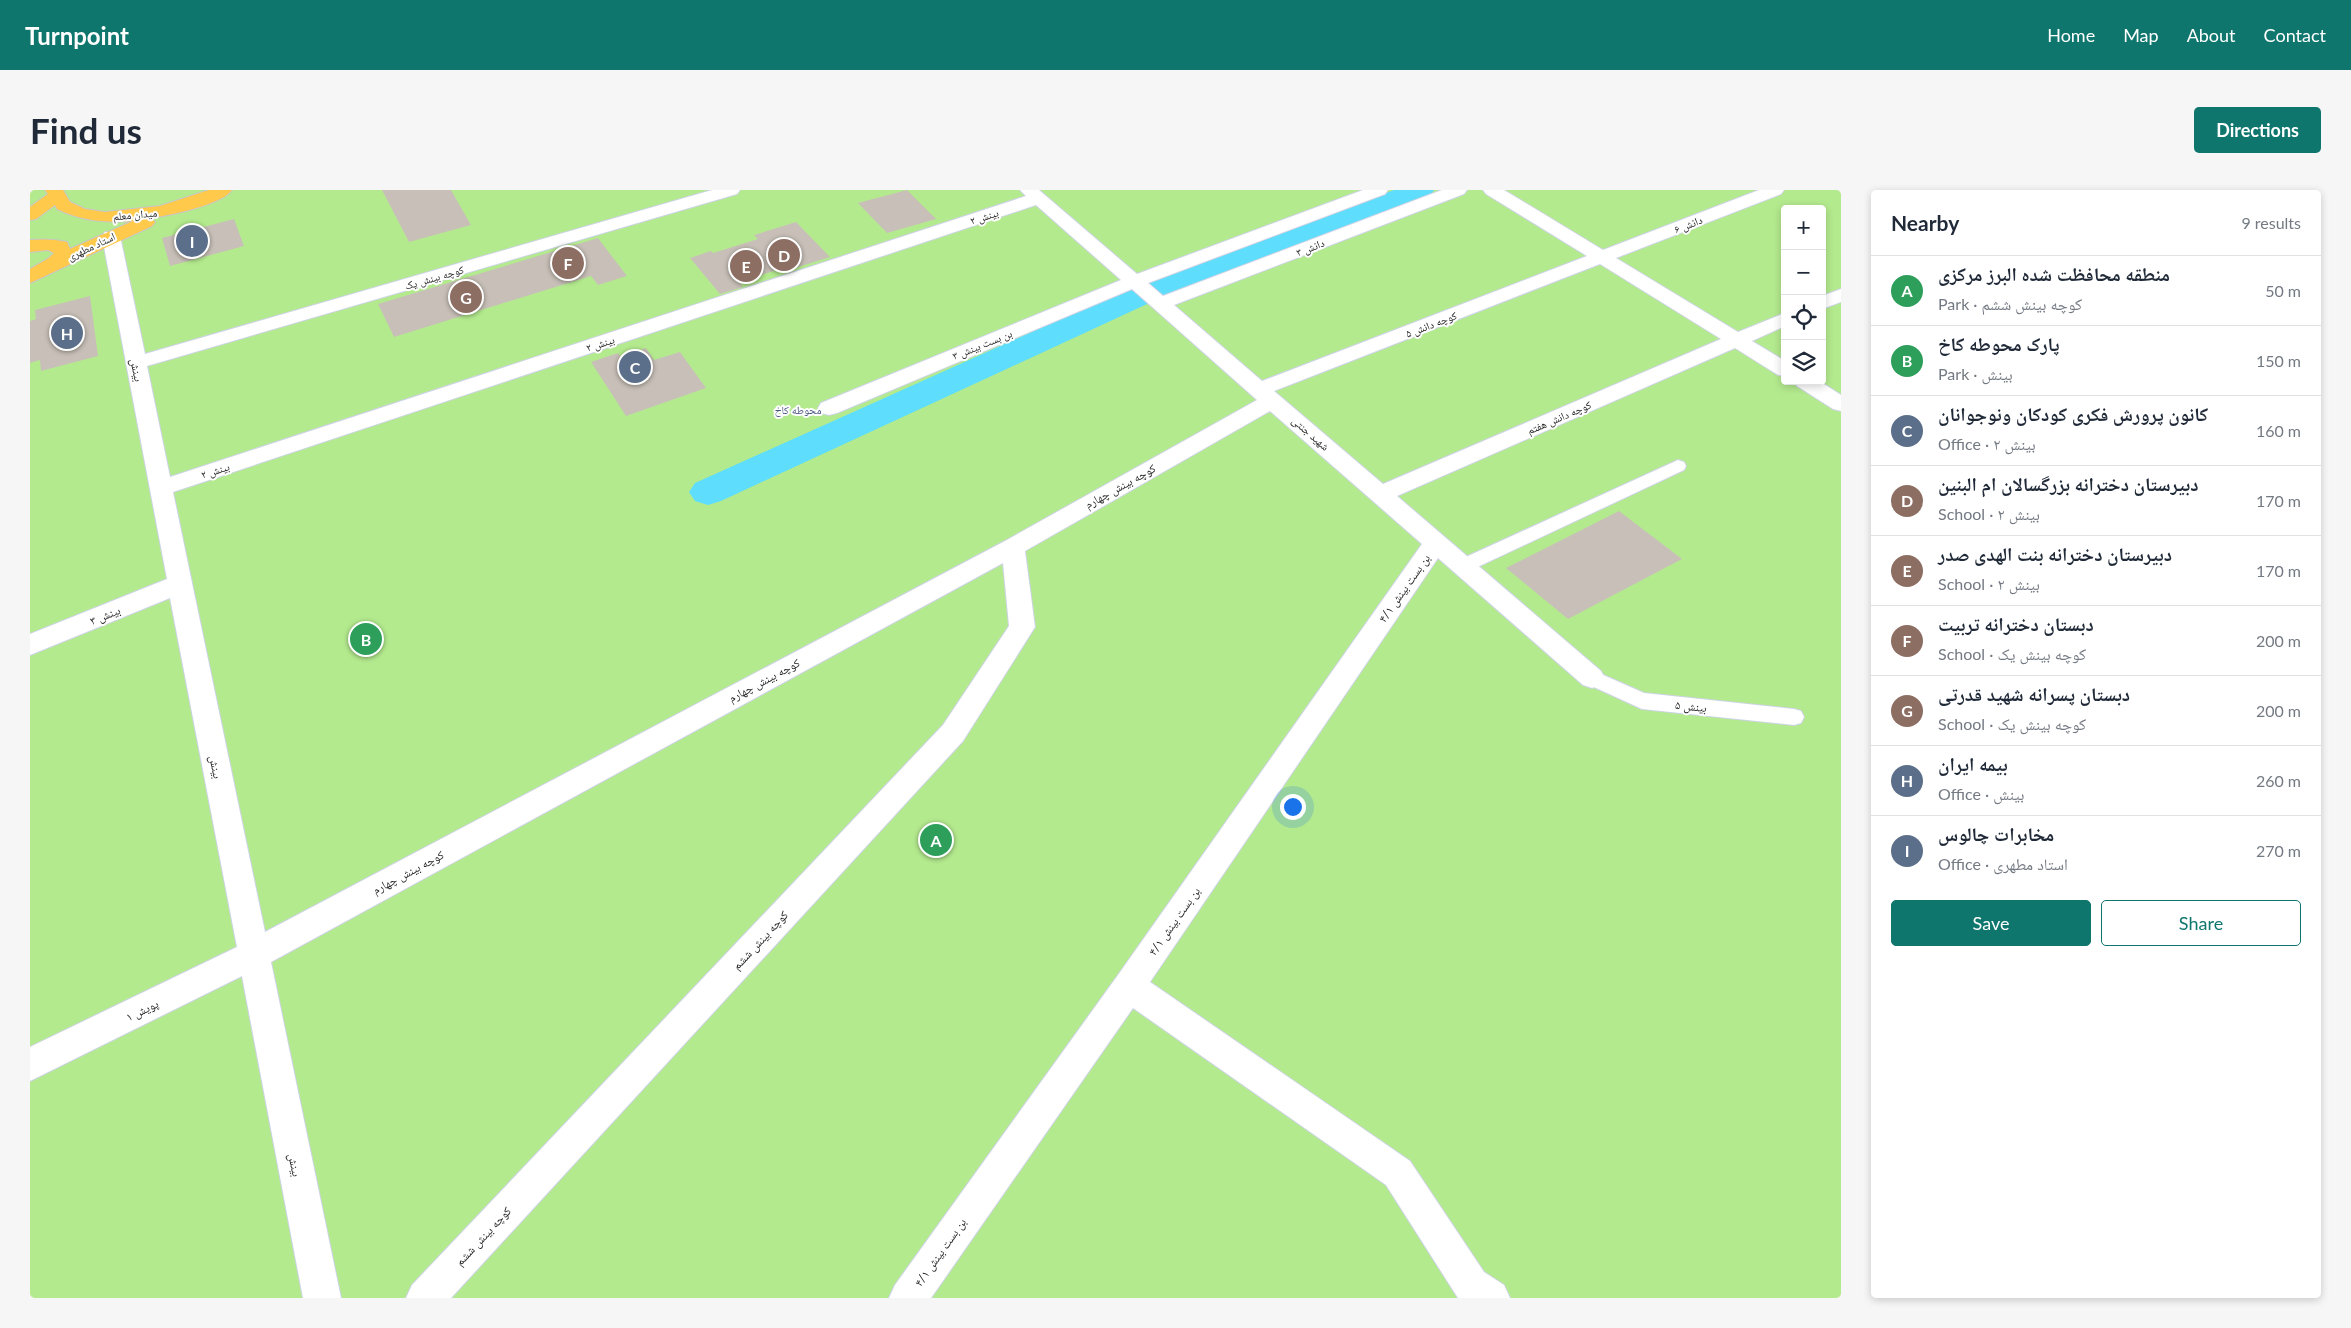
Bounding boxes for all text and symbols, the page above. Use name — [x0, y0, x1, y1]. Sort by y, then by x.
text: Turnpoint — [25, 21, 129, 50]
text: Home — [2047, 24, 2095, 46]
text: Map — [2123, 24, 2159, 46]
text: About — [2187, 24, 2236, 46]
text: Contact — [2264, 24, 2326, 46]
button: Directions — [2194, 107, 2321, 153]
text: Find us — [30, 109, 142, 151]
street label: بینش ۲ — [968, 205, 1000, 228]
map controls — [1781, 205, 1826, 385]
button: + — [1781, 205, 1826, 250]
street label: میدان معلم — [112, 206, 158, 224]
text: Nearby — [1891, 210, 1959, 235]
street label: دانش ۶ — [1672, 213, 1705, 236]
text: 9 results — [2241, 213, 2301, 232]
pin: I — [176, 222, 208, 260]
street label: استاد مطهری — [65, 229, 117, 264]
pin: D — [768, 236, 800, 274]
street label: دانش ۳ — [1294, 236, 1327, 259]
pin: F — [552, 244, 584, 282]
pin: E — [730, 247, 762, 285]
button: − — [1781, 250, 1826, 295]
street label: کوچه بینش یک — [403, 262, 466, 293]
text: منطقه محافظت شده البرز مرکزی — [1938, 262, 2170, 285]
pin: G — [450, 278, 482, 316]
text: A — [1901, 281, 1913, 300]
text: 50 m — [2265, 281, 2301, 300]
text: Park · کوچه بینش ششم — [1938, 294, 2082, 313]
button: locate — [1781, 295, 1826, 340]
street label: کوچه دانش ۵ — [1404, 308, 1459, 341]
pin: H — [51, 314, 83, 352]
street label: بن بست بینش ۳ — [950, 326, 1014, 363]
street label: بینش ۲ — [584, 332, 616, 355]
text: پارک محوطه کاخ — [1938, 332, 2060, 355]
button: layers — [1781, 340, 1826, 385]
pin: C — [619, 348, 651, 386]
text: B — [1902, 351, 1912, 370]
text: 150 m — [2256, 351, 2301, 370]
street label: بینش — [127, 357, 147, 383]
text: Park · بینش — [1938, 364, 2013, 383]
street label: کوچه دانش هفتم — [1525, 398, 1594, 438]
text: کانون پرورش فکری کودکان ونوجوانان — [1938, 402, 2208, 425]
district label: محوطه کاخ — [775, 403, 821, 417]
street label: شهید جنتی — [1289, 413, 1332, 453]
text: C — [1902, 421, 1912, 440]
text: 160 m — [2256, 421, 2301, 440]
text: Office · بینش ۲ — [1938, 434, 2036, 453]
street label: بینش ۲ — [199, 459, 231, 482]
street label: کوچه بینش چهارم — [1082, 460, 1159, 513]
text: دبیرستان دخترانه بزرگسالان ام البنین — [1938, 472, 2198, 495]
text: D — [1901, 491, 1913, 510]
text: 170 m — [2256, 491, 2301, 510]
text: School · بینش ۲ — [1938, 504, 2040, 523]
text: دبیرستان دخترانه بنت الهدی صدر — [1938, 542, 2172, 565]
street label: بن بست بینش ۴/۱ — [1375, 551, 1433, 625]
text: E — [1902, 561, 1912, 580]
text: 170 m — [2256, 561, 2301, 580]
text: School · بینش ۲ — [1938, 574, 2040, 593]
street label: بینش ۳ — [87, 602, 123, 628]
text: دبستان دخترانه تربیت — [1938, 612, 2094, 635]
pin: B — [350, 620, 382, 658]
text: F — [1902, 631, 1912, 650]
text: 200 m — [2256, 631, 2301, 650]
text: School · کوچه بینش یک — [1938, 644, 2086, 663]
street label: کوچه بینش چهارم — [726, 655, 803, 706]
text: دبستان پسرانه شهید قدرتی — [1938, 682, 2130, 705]
street label: بینش ۵ — [1674, 697, 1708, 715]
text: G — [1901, 701, 1913, 720]
text: 200 m — [2256, 701, 2301, 720]
text: School · کوچه بینش یک — [1938, 714, 2086, 733]
text: بیمه ایران — [1938, 752, 2008, 775]
street label: بینش — [206, 754, 226, 780]
text: H — [1901, 771, 1913, 790]
text: 260 m — [2256, 771, 2301, 790]
text: Office · بینش — [1938, 784, 2024, 803]
your location — [1280, 794, 1306, 820]
pin: A — [920, 821, 952, 859]
text: مخابرات چالوس — [1938, 822, 2054, 845]
text: I — [1905, 841, 1909, 860]
text: 270 m — [2256, 841, 2301, 860]
street label: کوچه بینش چهارم — [370, 847, 447, 898]
text: Office · استاد مطهری — [1938, 854, 2068, 873]
street label: بن بست بینش ۴/۱ — [1145, 884, 1203, 958]
button: Save — [1891, 900, 2091, 946]
button: Share — [2101, 900, 2301, 946]
street label: کوچه بینش ششم — [729, 907, 792, 973]
street label: پویش ۱ — [123, 995, 161, 1024]
street label: بینش — [285, 1152, 305, 1178]
street label: کوچه بینش ششم — [452, 1203, 515, 1269]
street label: بن بست بینش ۴/۱ — [911, 1215, 969, 1289]

